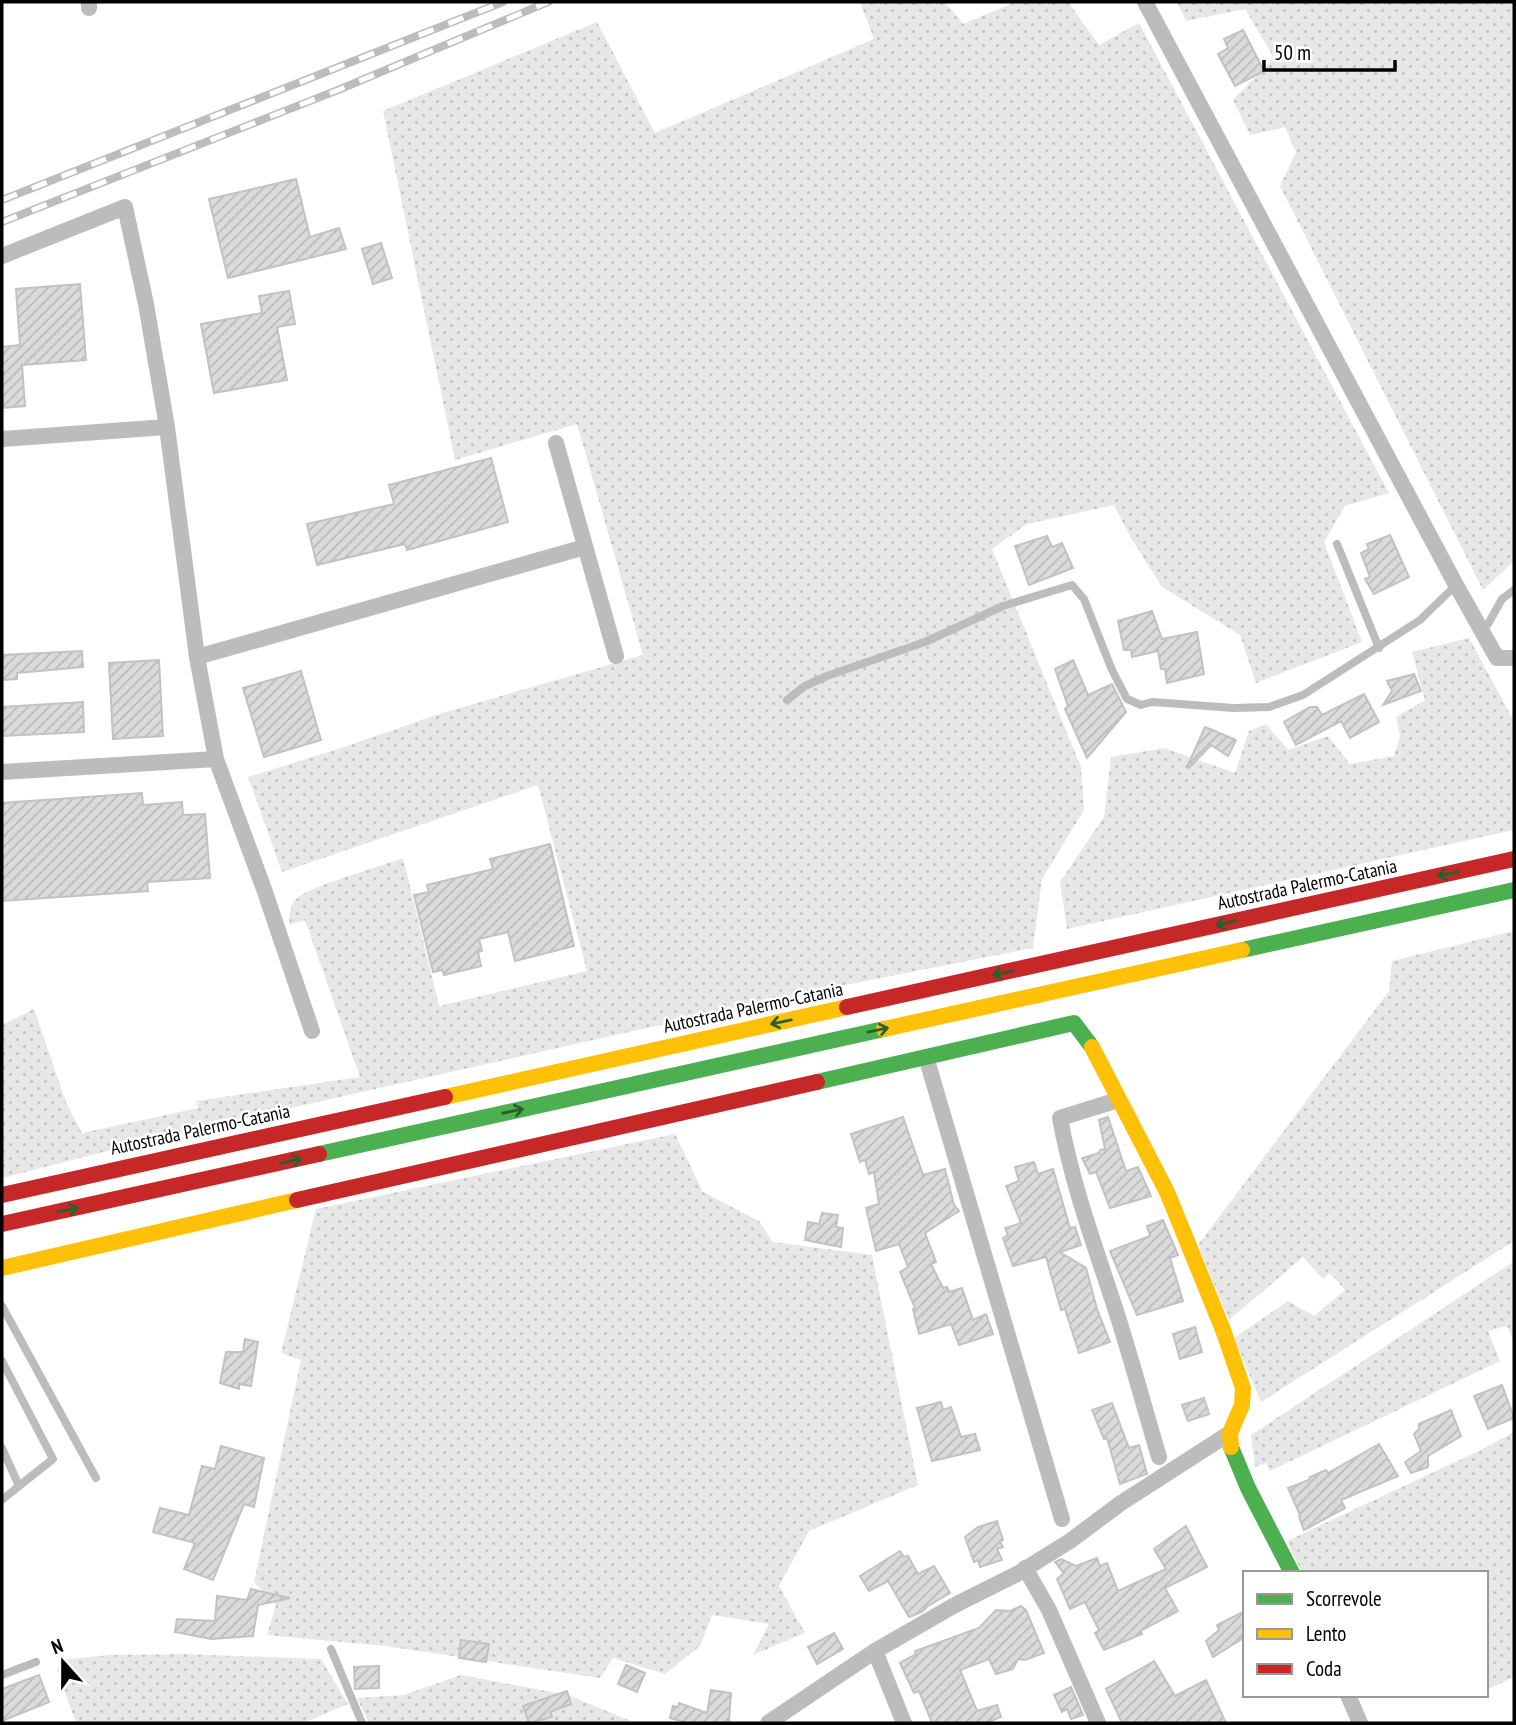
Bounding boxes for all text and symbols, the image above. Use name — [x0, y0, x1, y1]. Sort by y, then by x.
scale bar — [1264, 28, 1395, 72]
text: 50 m — [1274, 39, 1311, 66]
street label: Autostrada Palermo-Catania — [1215, 853, 1399, 915]
one-way arrow — [1437, 868, 1460, 882]
one-way arrow — [1215, 918, 1237, 931]
one-way arrow — [992, 966, 1015, 980]
street label: Autostrada Palermo-Catania — [661, 976, 845, 1038]
one-way arrow — [770, 1016, 793, 1029]
one-way arrow — [866, 1023, 889, 1037]
street label: Autostrada Palermo-Catania — [108, 1098, 292, 1160]
one-way arrow — [501, 1104, 524, 1118]
one-way arrow — [279, 1153, 301, 1166]
one-way arrow — [56, 1202, 79, 1216]
legend — [1243, 1571, 1488, 1697]
text: Scorrevole — [1306, 1585, 1382, 1612]
text: Lento — [1306, 1620, 1346, 1647]
north arrow — [28, 1627, 98, 1697]
text: N — [48, 1633, 66, 1659]
text: Coda — [1306, 1655, 1342, 1682]

